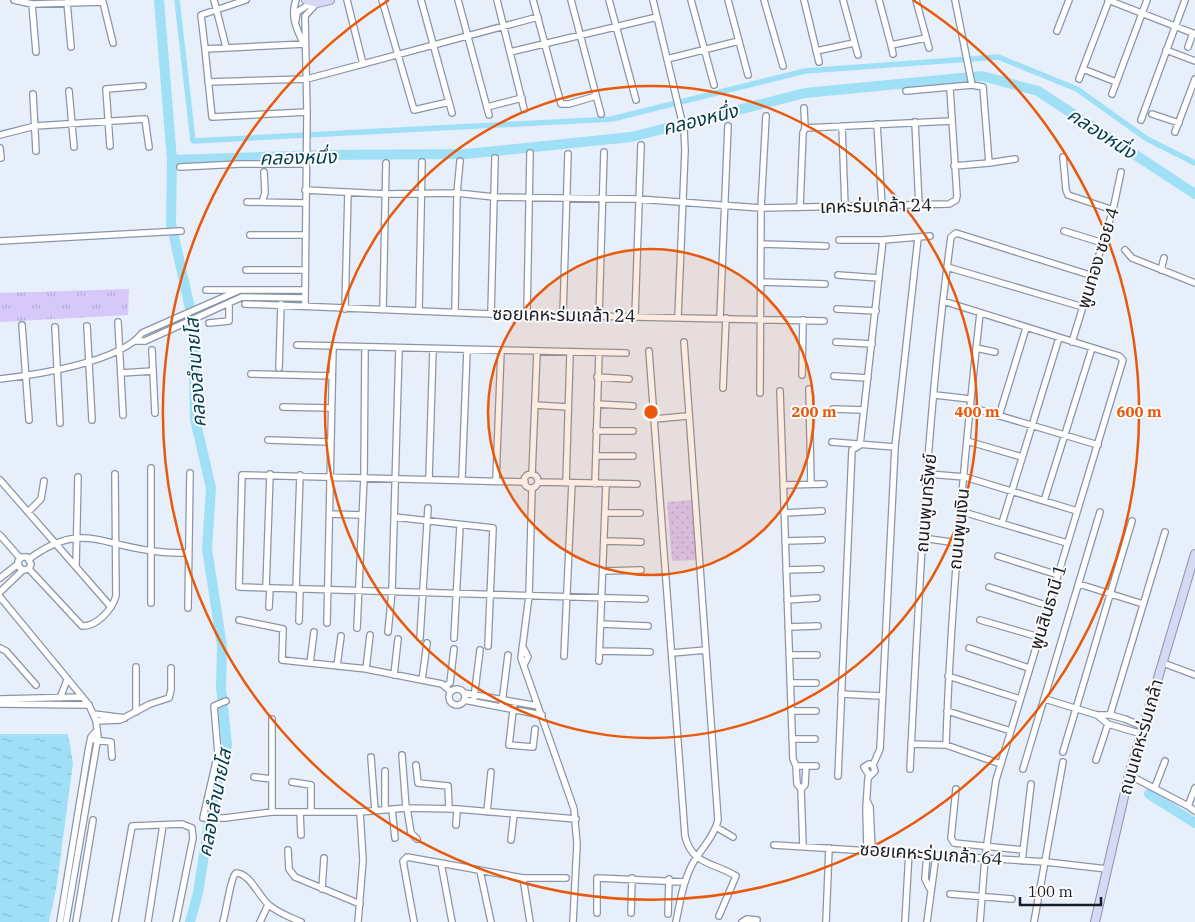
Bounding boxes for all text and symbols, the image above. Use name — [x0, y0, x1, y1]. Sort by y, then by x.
water label: คลองหนึ่ง — [660, 97, 741, 140]
water label: คลองหนึ่ง — [1063, 101, 1142, 164]
water label: คลองหนึ่ง — [259, 143, 337, 170]
street label: เคหะร่มเกล้า 24 — [820, 193, 932, 218]
street label: พูนทอง ซอย 4 — [1071, 204, 1125, 312]
street label: ซอยเคหะร่มเกล้า 24 — [492, 302, 636, 327]
water label: คลองลำนายโส — [179, 315, 211, 428]
text: 200 m — [791, 402, 837, 421]
text: 400 m — [954, 402, 1000, 421]
text: 600 m — [1116, 402, 1162, 421]
centre of rings — [642, 403, 660, 421]
street label: ถนนพูนทรัพย์ — [910, 452, 942, 554]
street label: ถนนพูนเงิน — [943, 487, 975, 571]
street label: พูนสินธานี 1 — [1024, 561, 1072, 653]
street label: ถนนเคหะร่มเกล้า — [1113, 676, 1168, 797]
water label: คลองลำนายโส — [192, 745, 237, 859]
street label: ซอยเคหะร่มเกล้า 64 — [859, 837, 1003, 870]
scale bar — [1020, 874, 1101, 906]
text: 100 m — [1028, 882, 1073, 901]

